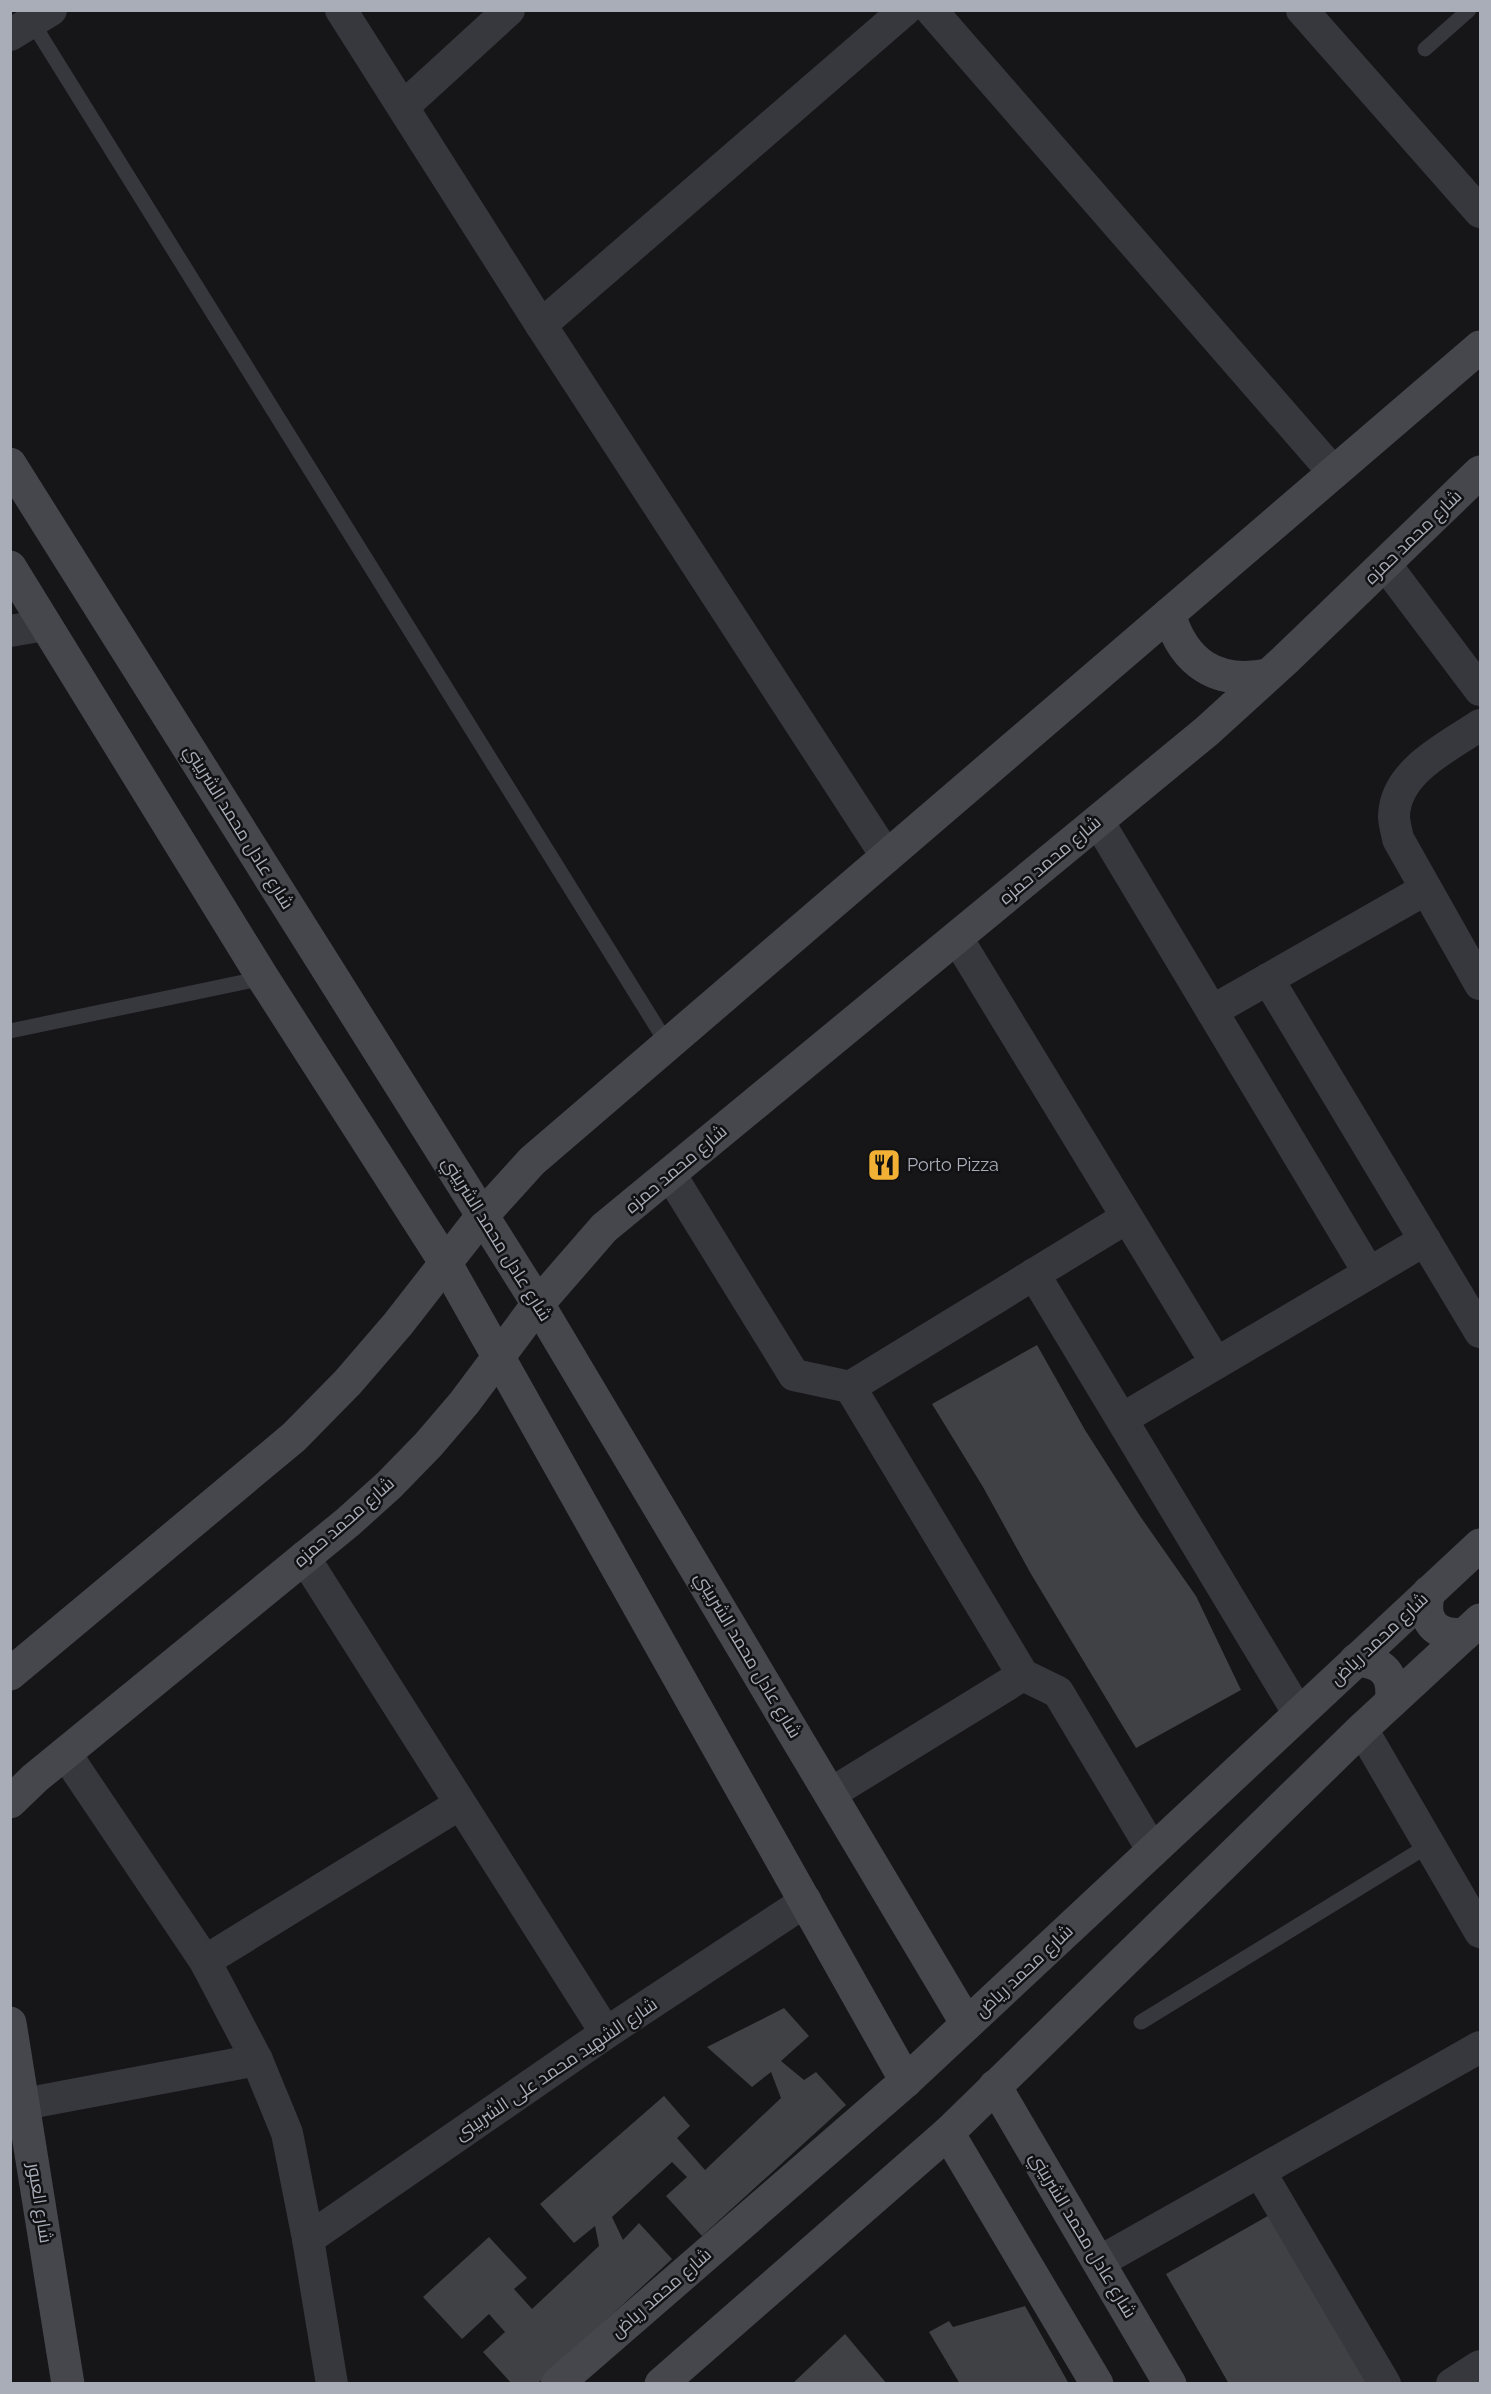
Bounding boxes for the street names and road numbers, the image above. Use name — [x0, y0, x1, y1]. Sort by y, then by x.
street label: شارع محمد حمزه — [1360, 485, 1467, 589]
street label: شارع عادل محمد الشربيني — [177, 741, 299, 915]
street label: شارع محمد حمزه — [995, 811, 1106, 910]
street label: شارع محمد حمزه — [621, 1120, 732, 1219]
street label: شارع عادل محمد الشربيني — [435, 1153, 557, 1327]
street label: شارع محمد حمزه — [289, 1472, 400, 1572]
street label: شارع عادل محمد الشربيني — [687, 1568, 806, 1744]
street label: شارع محمد رياض — [1325, 1588, 1433, 1691]
street label: شارع محمد رياض — [970, 1920, 1078, 2023]
street label: شارع الشهيد محمد على الشربينى — [451, 1993, 662, 2146]
street label: شارع عادل محمد الشربيني — [1022, 2148, 1141, 2324]
street label: شارع العبور — [22, 2160, 57, 2245]
street label: شارع محمد رياض — [606, 2243, 716, 2343]

